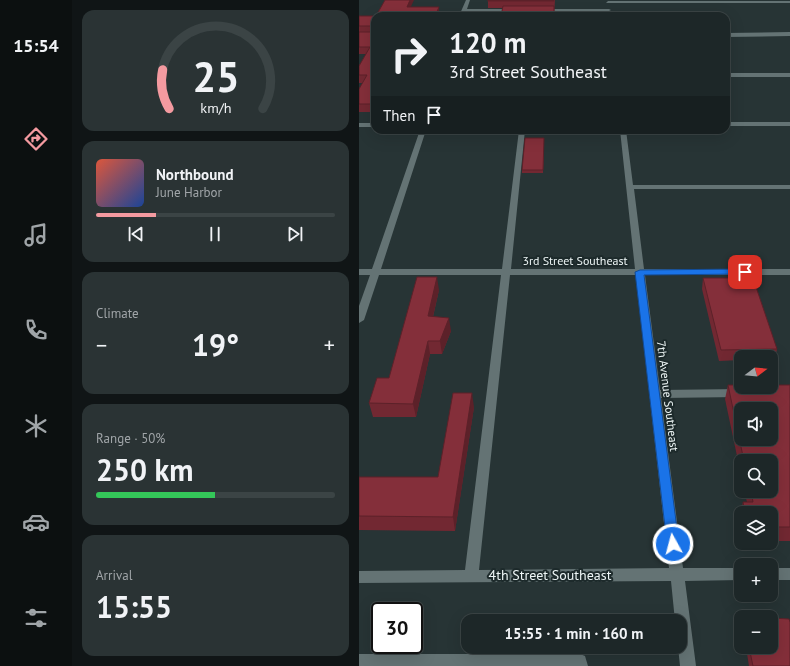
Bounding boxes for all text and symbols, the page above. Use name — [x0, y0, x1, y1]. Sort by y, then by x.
text: 120 m — [449, 24, 526, 61]
icon: right — [383, 28, 435, 80]
text: 15:54 — [13, 34, 59, 57]
text: 25 — [192, 49, 239, 102]
text: 3rd Street Southeast — [449, 60, 607, 83]
text: km/h — [200, 97, 231, 116]
icon: arrive — [423, 104, 445, 126]
text: Then — [383, 106, 415, 125]
icon: directions — [22, 125, 50, 153]
text: Northbound — [156, 165, 233, 184]
text: June Harbor — [156, 184, 222, 201]
icon: music — [22, 221, 50, 249]
icon: previous — [125, 223, 147, 245]
icon: pause — [204, 223, 226, 245]
icon: next — [284, 223, 306, 245]
street label: 3rd Street Southeast — [522, 253, 628, 268]
pin — [728, 255, 762, 289]
icon: arrive — [734, 261, 756, 283]
text: Climate — [96, 305, 139, 322]
icon: phone — [22, 316, 50, 344]
text: 19° — [192, 325, 239, 364]
text: − — [96, 331, 107, 359]
text: + — [324, 331, 335, 359]
street label: 7th Avenue Southeast — [654, 340, 682, 452]
north arrow — [734, 350, 778, 394]
map controls — [734, 350, 778, 654]
button: sound — [734, 402, 778, 446]
icon: climate — [22, 412, 50, 440]
text: Range · 50% — [96, 430, 165, 447]
text: 250 km — [96, 450, 194, 489]
button: search — [734, 454, 778, 498]
button: layers — [734, 506, 778, 550]
icon: car — [22, 508, 50, 536]
position arrow — [652, 523, 694, 565]
button: + — [734, 558, 778, 602]
street label: 4th Street Southeast — [489, 566, 612, 584]
text: Arrival — [96, 567, 132, 584]
text: 15:55 — [96, 587, 172, 626]
speed limit sign: 30 — [371, 602, 423, 654]
icon: filters — [22, 604, 50, 632]
button: − — [734, 610, 778, 654]
text: 15:55 · 1 min · 160 m — [505, 624, 643, 643]

